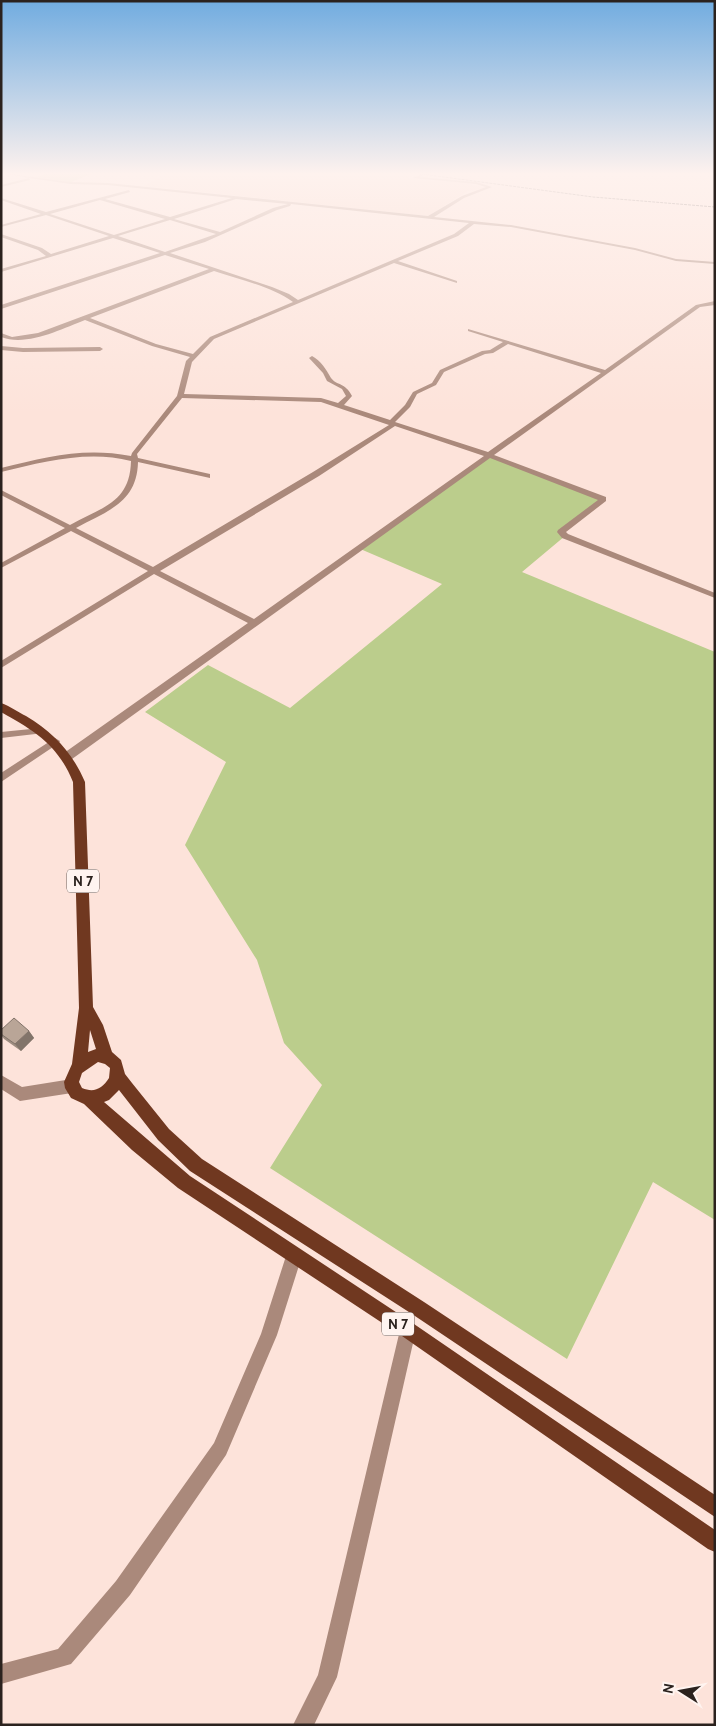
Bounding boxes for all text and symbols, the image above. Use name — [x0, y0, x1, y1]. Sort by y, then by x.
road number: N 7 — [67, 869, 99, 892]
road number: N 7 — [382, 1312, 414, 1336]
north arrow — [656, 1666, 706, 1716]
text: N — [658, 1682, 678, 1695]

